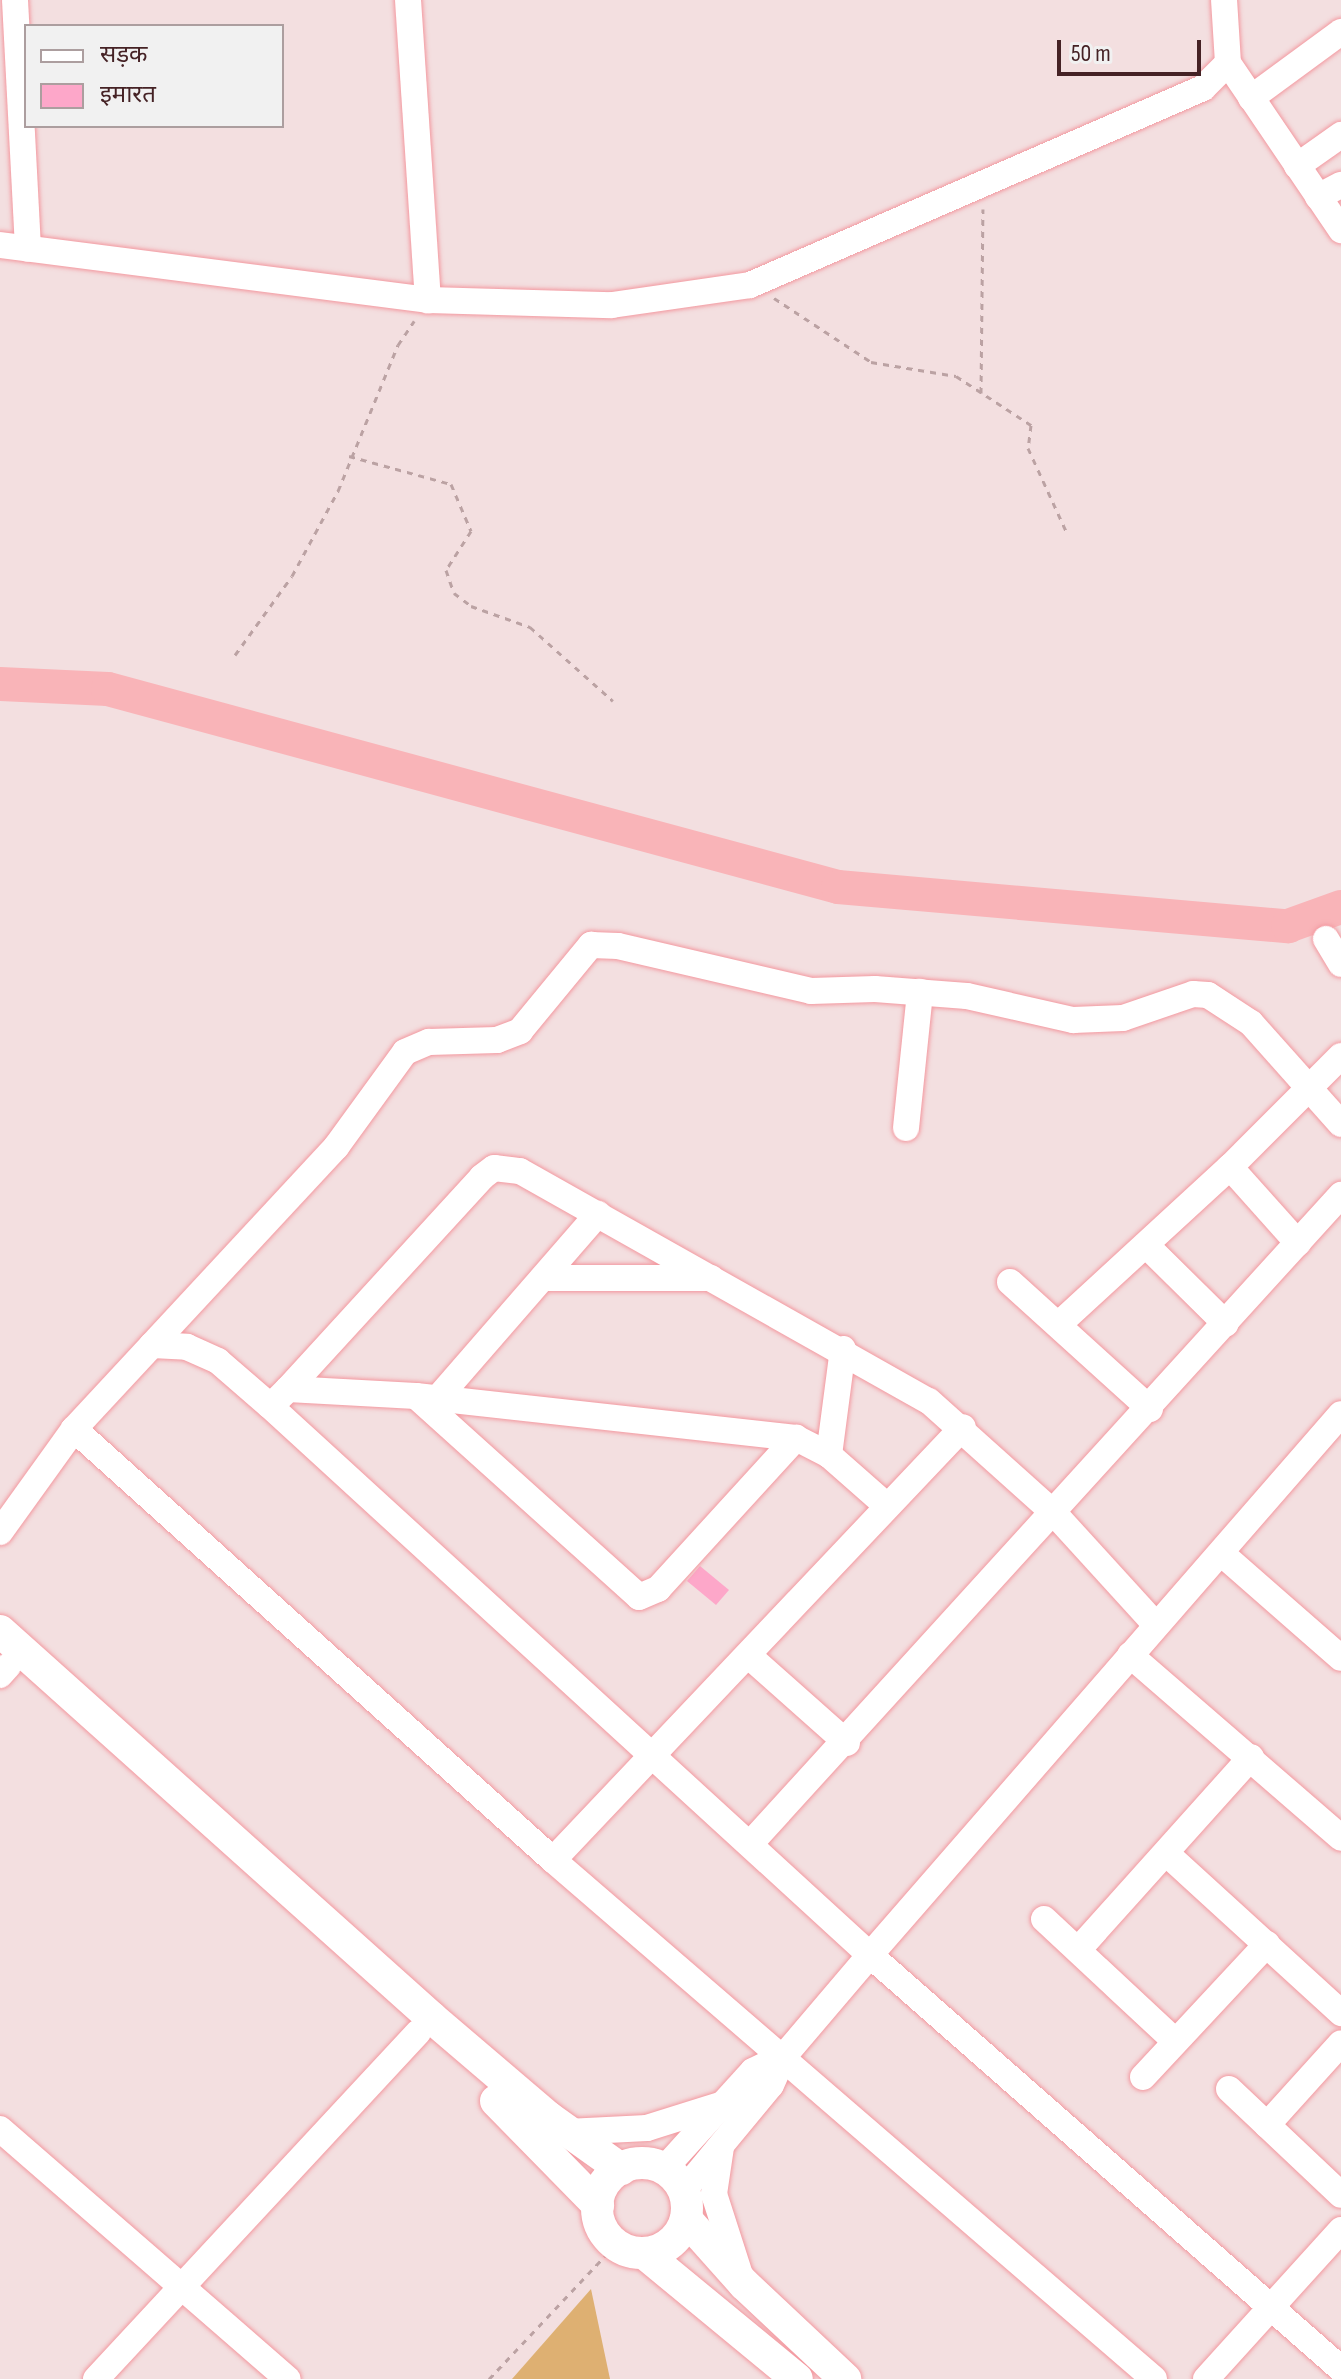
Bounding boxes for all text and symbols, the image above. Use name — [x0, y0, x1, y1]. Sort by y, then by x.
legend — [24, 24, 284, 128]
scale bar — [1061, 24, 1205, 74]
text: 50 m — [1071, 39, 1111, 68]
text: सड़क — [100, 40, 148, 69]
text: इमारत — [100, 80, 156, 109]

